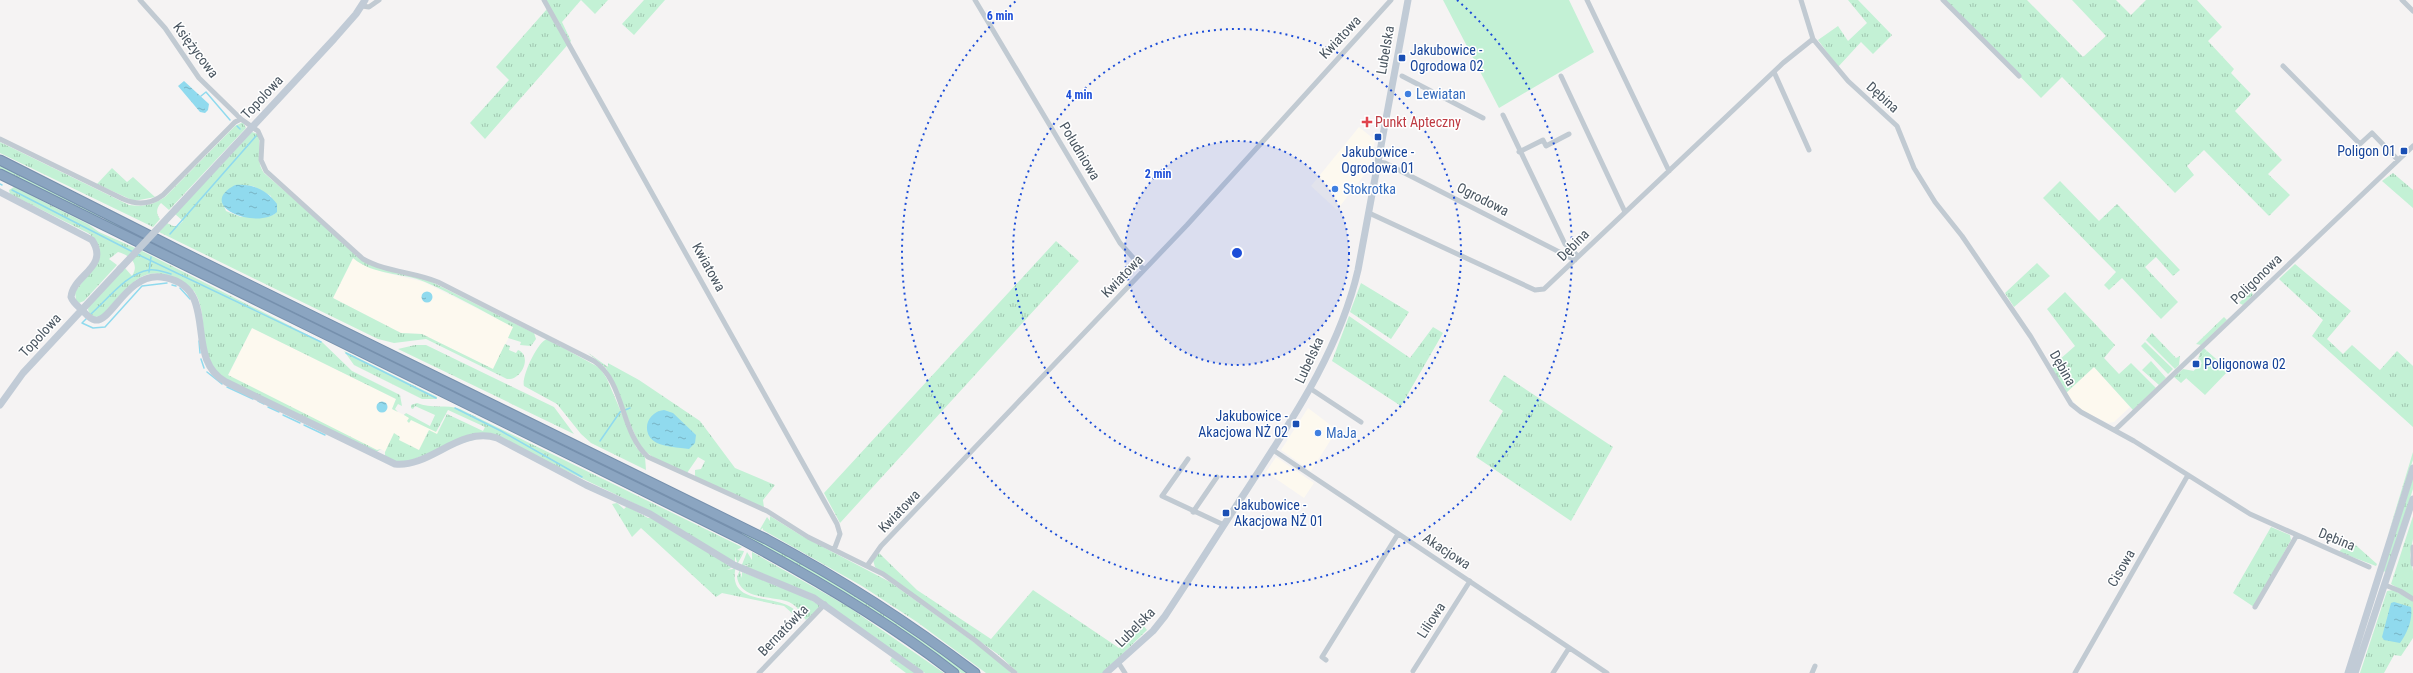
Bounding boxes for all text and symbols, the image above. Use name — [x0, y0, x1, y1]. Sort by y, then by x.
text: 6 min — [987, 9, 1013, 23]
street label: Kwiatowa — [1316, 12, 1364, 62]
street label: Księżycowa — [170, 19, 222, 81]
street label: Lubelska — [1373, 24, 1397, 76]
place label: Jakubowice - Ogrodowa 02 — [1410, 42, 1483, 74]
marker: Jakubowice - Ogrodowa 02 — [1397, 53, 1407, 63]
street label: Topolowa — [238, 72, 286, 122]
street label: Dębina — [1863, 78, 1903, 116]
place label: Lewiatan — [1416, 86, 1466, 102]
text: 4 min — [1066, 88, 1092, 102]
marker: Lewiatan — [1403, 89, 1413, 99]
place label: Punkt Apteczny — [1375, 114, 1461, 130]
marker: Punkt Apteczny — [1362, 117, 1372, 127]
street label: Południowa — [1056, 119, 1104, 183]
marker: Jakubowice - Ogrodowa 01 — [1373, 132, 1383, 142]
place label: Poligon 01 — [2337, 143, 2396, 159]
place label: Jakubowice - Ogrodowa 01 — [1341, 144, 1415, 176]
marker: Poligon 01 — [2399, 146, 2409, 156]
text: 2 min — [1145, 167, 1171, 181]
street label: Ogrodowa — [1454, 179, 1512, 219]
place label: Stokrotka — [1343, 181, 1396, 197]
marker: Stokrotka — [1330, 184, 1340, 194]
street label: Dębina — [1554, 226, 1592, 264]
street label: Kwiatowa — [689, 240, 729, 294]
centre of rings — [1230, 246, 1244, 260]
street label: Kwiatowa — [1098, 251, 1146, 301]
street label: Poligonowa — [2227, 251, 2285, 307]
street label: Topolowa — [16, 310, 64, 360]
street label: Lubelska — [1291, 334, 1327, 386]
street label: Dębina — [2047, 347, 2079, 389]
place label: Poligonowa 02 — [2204, 356, 2286, 372]
marker: Poligonowa 02 — [2191, 359, 2201, 369]
place label: Jakubowice - Akacjowa NŻ 02 — [1198, 408, 1289, 440]
marker: Jakubowice - Akacjowa NŻ 02 — [1291, 419, 1301, 429]
place label: MaJa — [1326, 425, 1357, 441]
marker: MaJa — [1313, 428, 1323, 438]
street label: Kwiatowa — [875, 486, 923, 536]
place label: Jakubowice - Akacjowa NŻ 01 — [1234, 497, 1324, 529]
marker: Jakubowice - Akacjowa NŻ 01 — [1221, 508, 1231, 518]
street label: Dębina — [2316, 524, 2358, 554]
street label: Akacjowa — [1420, 530, 1474, 572]
street label: Cisowa — [2104, 547, 2138, 589]
street label: Liliowa — [1414, 599, 1448, 641]
street label: Bernatówka — [755, 601, 811, 659]
street label: Lubelska — [1112, 604, 1158, 650]

